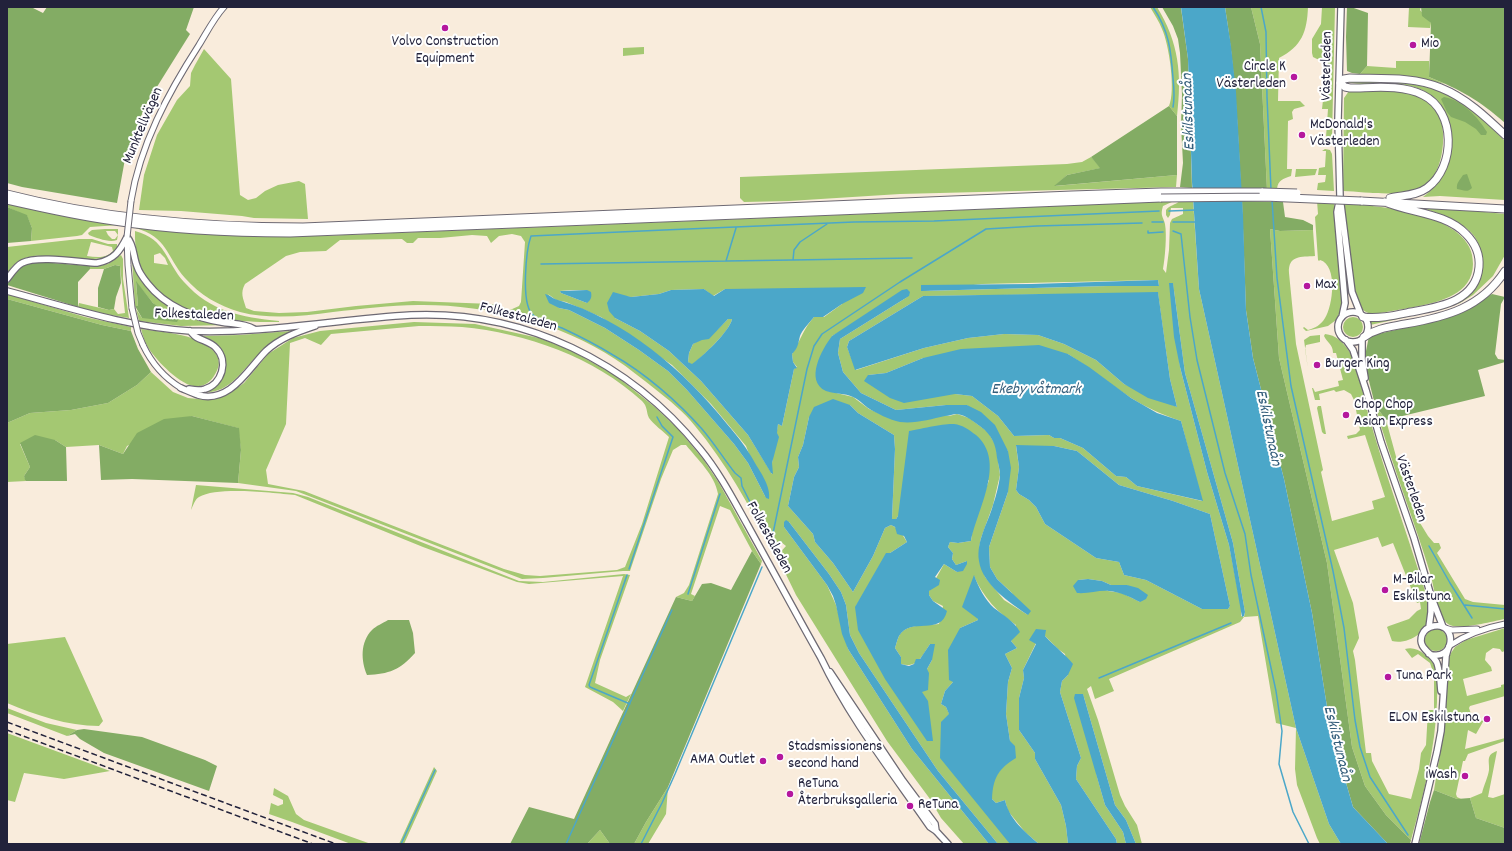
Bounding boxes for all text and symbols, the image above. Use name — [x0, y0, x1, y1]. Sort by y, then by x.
marker: Volvo Construction Equipment — [440, 23, 450, 33]
street label: Västerleden — [1318, 31, 1338, 101]
place label: Volvo Construction Equipment — [392, 34, 498, 69]
place label: Mio — [1421, 36, 1439, 54]
marker: Mio — [1408, 40, 1418, 50]
place label: Circle K Västerleden — [1217, 59, 1286, 94]
marker: Circle K Västerleden — [1289, 72, 1299, 82]
water label: Eskilstunaån — [1179, 73, 1201, 151]
street label: Munktellvägen — [120, 85, 168, 167]
place label: McDonald's Västerleden — [1310, 117, 1379, 152]
marker: McDonald's Västerleden — [1297, 130, 1307, 140]
place label: Max — [1315, 277, 1336, 295]
marker: Max — [1302, 281, 1312, 291]
street label: Folkestaleden — [477, 299, 559, 337]
street label: Folkestaleden — [154, 306, 234, 326]
place label: Burger King — [1325, 356, 1389, 374]
marker: Burger King — [1312, 360, 1322, 370]
water label: Ekeby våtmark — [991, 381, 1081, 401]
water label: Eskilstunaån — [1250, 388, 1284, 468]
place label: Chop Chop Asian Express — [1354, 397, 1433, 432]
marker: Chop Chop Asian Express — [1341, 410, 1351, 420]
street label: Västerleden — [1390, 453, 1430, 525]
street label: Folkestaleden — [741, 499, 795, 577]
place label: M-Bilar Eskilstuna — [1393, 572, 1451, 607]
marker: M-Bilar Eskilstuna — [1380, 585, 1390, 595]
place label: Tuna Park — [1396, 668, 1451, 686]
marker: Tuna Park — [1383, 672, 1393, 682]
water label: Eskilstunaån — [1317, 704, 1355, 784]
place label: ELON Eskilstuna — [1389, 710, 1479, 728]
marker: ELON Eskilstuna — [1482, 714, 1492, 724]
place label: Stadsmissionens second hand — [788, 739, 882, 774]
place label: AMA Outlet — [690, 752, 755, 770]
marker: Stadsmissionens second hand — [775, 752, 785, 762]
marker: AMA Outlet — [758, 756, 768, 766]
place label: iWash — [1425, 767, 1457, 785]
marker: iWash — [1460, 771, 1470, 781]
place label: ReTuna Återbruksgalleria — [798, 776, 897, 811]
marker: ReTuna Återbruksgalleria — [785, 789, 795, 799]
place label: ReTuna — [918, 797, 958, 815]
marker: ReTuna — [905, 801, 915, 811]

